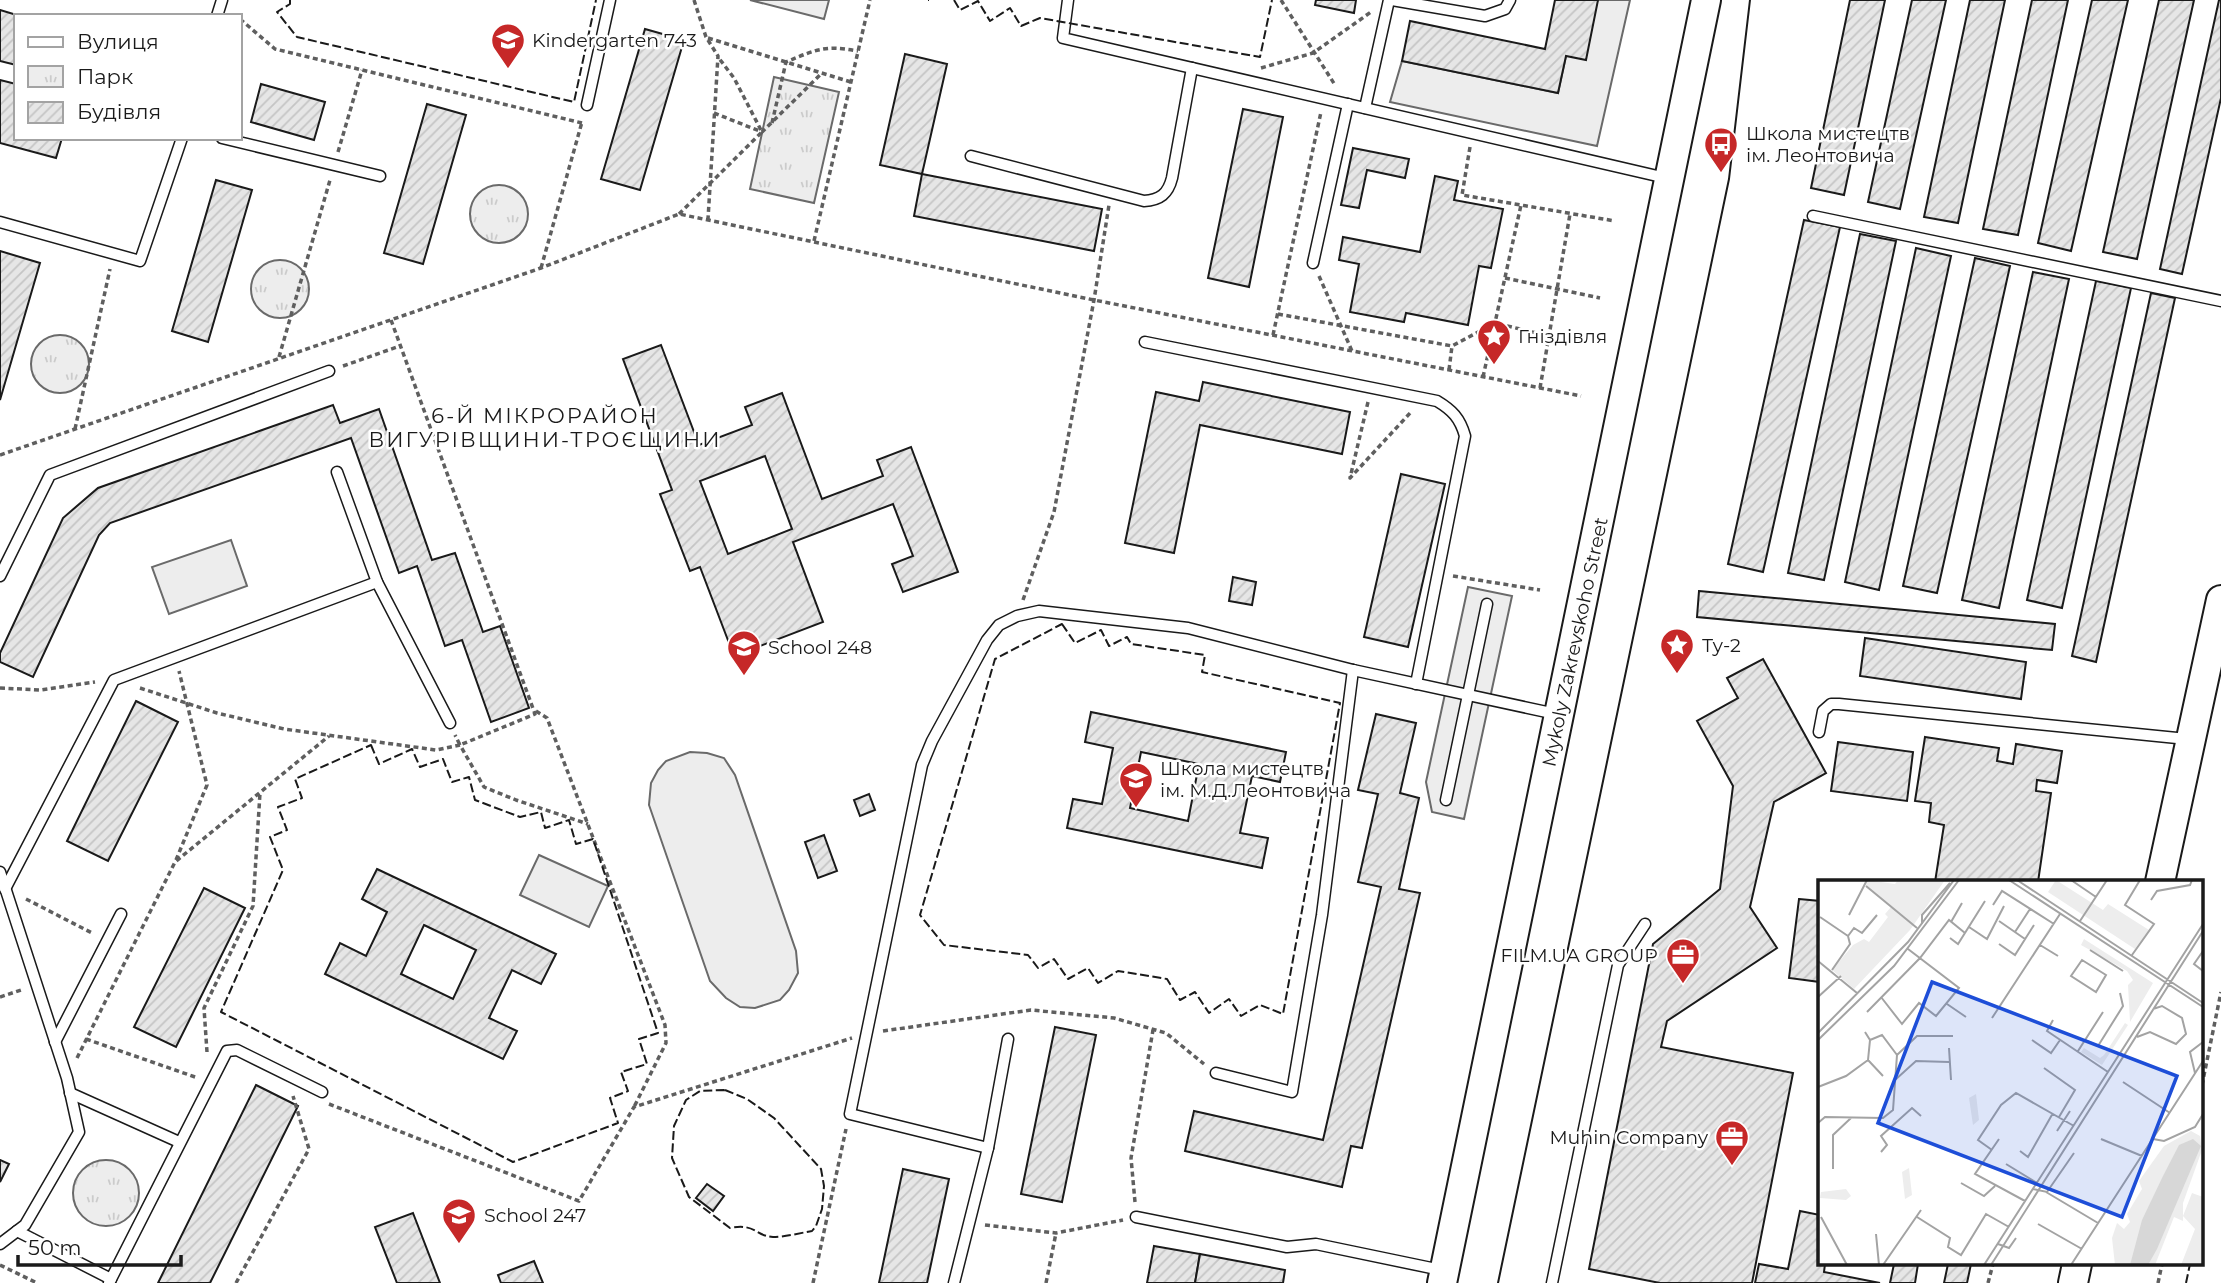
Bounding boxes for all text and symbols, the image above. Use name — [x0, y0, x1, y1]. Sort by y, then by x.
legend — [14, 14, 242, 140]
school or university icon: Kindergarten 743 — [489, 21, 527, 70]
text: Вулиця — [77, 29, 159, 54]
place label: Kindergarten 743 — [532, 29, 697, 52]
text: Парк — [77, 64, 133, 89]
text: Будівля — [77, 99, 161, 124]
place label: Школа мистецтв ім. Леонтовича — [1746, 122, 1910, 167]
bus stop icon: Школа мистецтв ім. Леонтовича — [1702, 125, 1740, 174]
place icon: Гніздівля — [1475, 317, 1513, 366]
place label: Гніздівля — [1518, 325, 1607, 348]
district label: 6-Й МІКРОРАЙОН ВИГУРІВЩИНИ-ТРОЄЩИНИ — [368, 403, 722, 452]
street label: Mykoly Zakrevskoho Street — [1537, 515, 1613, 769]
place icon: Ту-2 — [1658, 626, 1696, 675]
school or university icon: School 248 — [725, 628, 763, 677]
place label: Ту-2 — [1702, 634, 1741, 657]
place label: School 248 — [768, 636, 872, 659]
place label: Школа мистецтв ім. М.Д.Леонтовича — [1160, 757, 1351, 802]
school or university icon: Школа мистецтв ім. М.Д.Леонтовича — [1117, 760, 1155, 809]
inset map — [1818, 880, 2204, 1266]
office icon: FILM.UA GROUP — [1664, 936, 1702, 985]
place label: FILM.UA GROUP — [1501, 944, 1658, 967]
office icon: Muhin Company — [1713, 1118, 1751, 1167]
place label: Muhin Company — [1549, 1126, 1709, 1149]
school or university icon: School 247 — [440, 1196, 478, 1245]
place label: School 247 — [484, 1204, 586, 1227]
scale bar — [18, 1224, 180, 1268]
text: 50 m — [28, 1235, 82, 1260]

